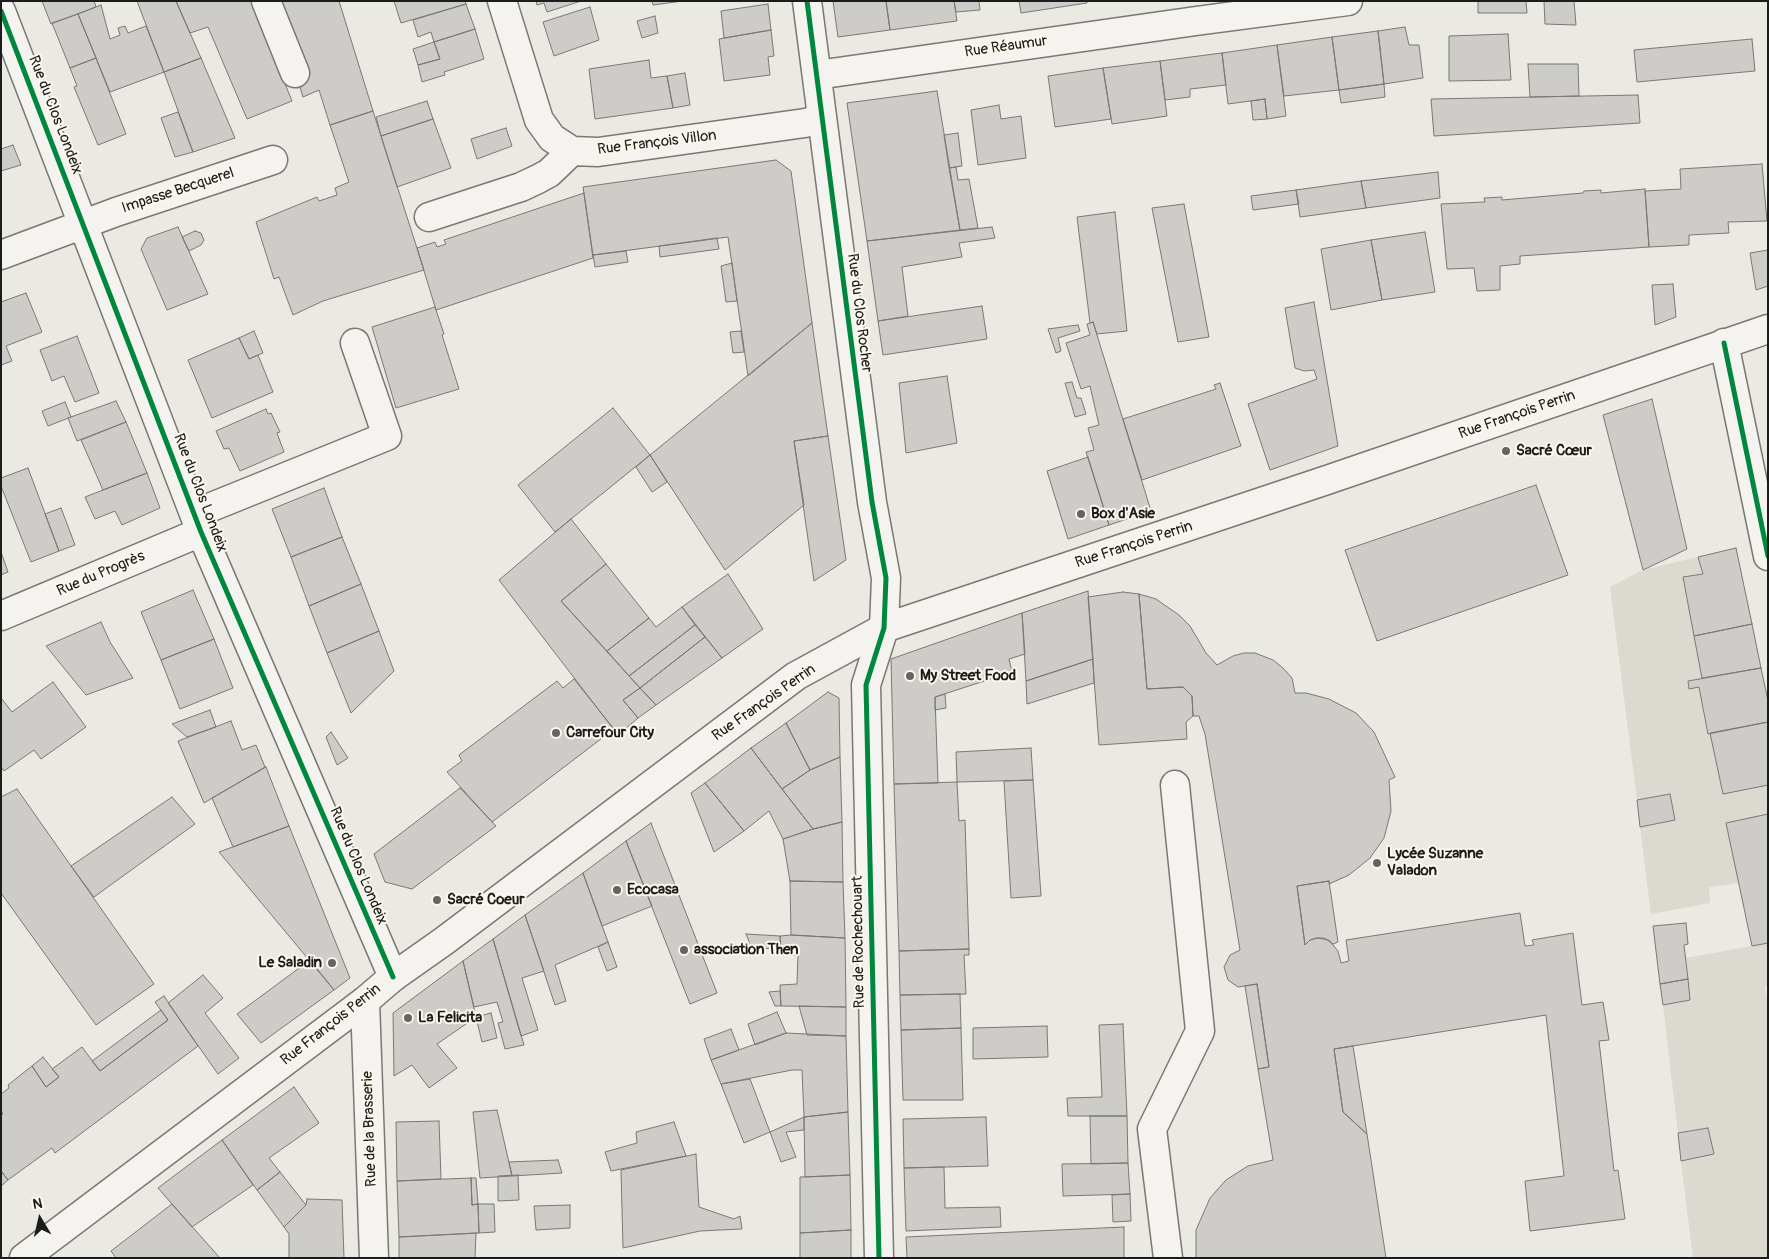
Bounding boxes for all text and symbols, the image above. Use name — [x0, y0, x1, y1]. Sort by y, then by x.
street label: Rue Réaumur — [963, 32, 1049, 62]
street label: Rue du Clos Londeix — [24, 53, 86, 177]
street label: Rue François Villon — [596, 127, 718, 159]
street label: Impasse Becquerel — [120, 164, 236, 218]
street label: Rue du Clos Rocher — [843, 252, 875, 374]
street label: Rue François Perrin — [1456, 387, 1578, 443]
street label: Rue du Clos Londeix — [169, 431, 231, 555]
place label: Sacré Cœur — [1516, 442, 1592, 460]
marker: Sacré Cœur — [1500, 445, 1512, 457]
place label: Box d'Asie — [1091, 505, 1155, 523]
marker: Box d'Asie — [1075, 508, 1087, 520]
street label: Rue François Perrin — [1073, 518, 1195, 572]
street label: Rue du Progrès — [54, 547, 148, 601]
street label: Rue François Perrin — [709, 661, 819, 745]
place label: My Street Food — [920, 667, 1016, 685]
marker: My Street Food — [904, 670, 916, 682]
place label: Carrefour City — [566, 724, 654, 742]
marker: Carrefour City — [550, 727, 562, 739]
street label: Rue du Clos Londeix — [325, 805, 391, 927]
place label: Lycée Suzanne Valadon — [1387, 845, 1483, 880]
marker: Lycée Suzanne Valadon — [1371, 857, 1383, 869]
street label: Rue de Rochechouart — [849, 876, 869, 1008]
place label: Ecocasa — [627, 881, 679, 899]
marker: Ecocasa — [611, 884, 623, 896]
place label: Sacré Coeur — [447, 891, 525, 909]
marker: Sacré Coeur — [431, 894, 443, 906]
place label: association Then — [694, 941, 799, 959]
marker: association Then — [678, 944, 690, 956]
place label: Le Saladin — [258, 954, 322, 972]
marker: Le Saladin — [326, 957, 338, 969]
street label: Rue François Perrin — [277, 980, 385, 1070]
place label: La Felicita — [418, 1009, 482, 1027]
marker: La Felicita — [402, 1012, 414, 1024]
street label: Rue de la Brasserie — [359, 1071, 381, 1187]
north arrow — [15, 1194, 65, 1244]
text: N — [32, 1195, 44, 1213]

